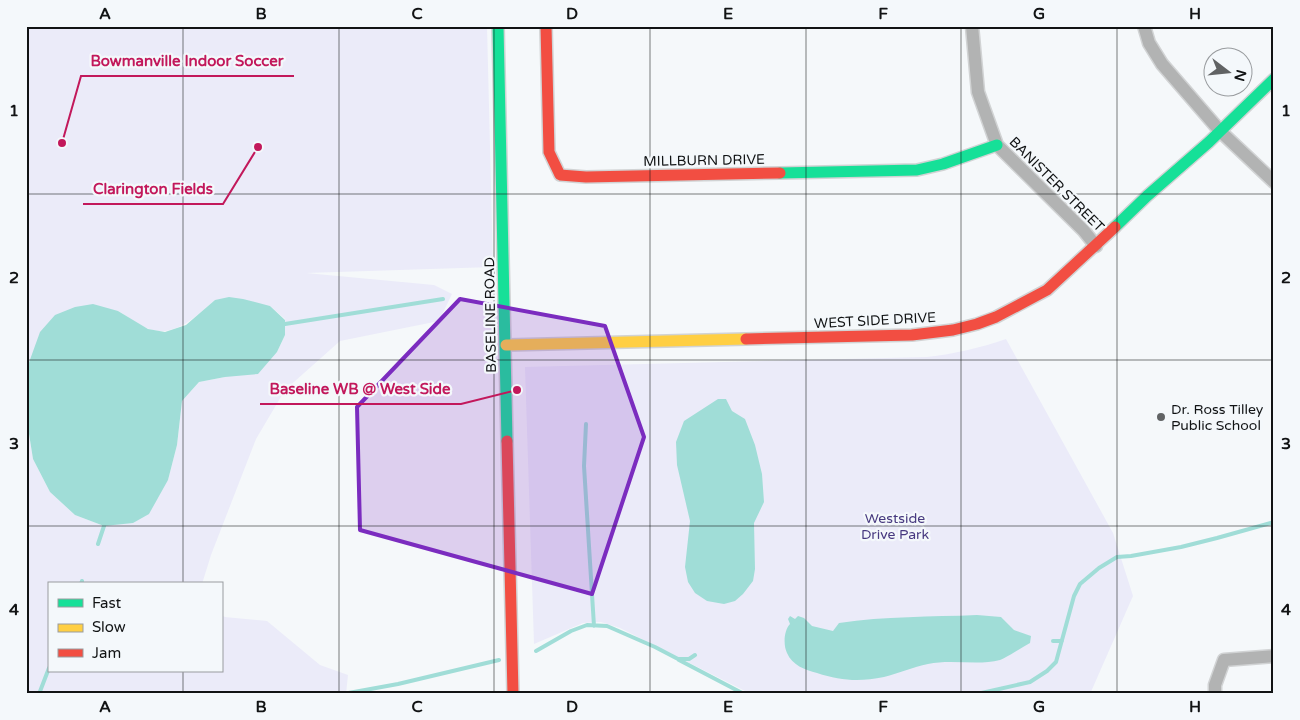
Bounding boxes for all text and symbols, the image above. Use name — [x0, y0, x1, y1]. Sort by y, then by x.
text: A — [99, 4, 111, 24]
text: B — [255, 4, 267, 24]
text: C — [411, 4, 423, 24]
text: D — [566, 4, 578, 24]
text: E — [723, 4, 733, 24]
text: F — [878, 4, 888, 24]
text: G — [1033, 4, 1045, 24]
text: H — [1189, 4, 1201, 24]
callout: Bowmanville Indoor Soccer — [81, 46, 294, 76]
north arrow — [1202, 48, 1252, 98]
text: Bowmanville Indoor Soccer — [90, 52, 284, 70]
text: N — [1230, 68, 1250, 83]
text: 1 — [9, 101, 19, 121]
text: 1 — [1281, 101, 1291, 121]
street label: BANISTER STREET — [1006, 133, 1108, 236]
street label: MILLBURN DRIVE — [643, 151, 765, 170]
callout: Clarington Fields — [83, 174, 223, 204]
text: Clarington Fields — [93, 180, 213, 199]
street label: BASELINE ROAD — [481, 257, 500, 373]
text: 2 — [9, 268, 19, 288]
text: 2 — [1281, 268, 1291, 288]
street label: WEST SIDE DRIVE — [814, 309, 937, 332]
callout: Baseline WB @ West Side — [260, 374, 461, 404]
text: Baseline WB @ West Side — [270, 380, 451, 398]
place label: Dr. Ross Tilley Public School — [1171, 401, 1264, 434]
marker: Dr. Ross Tilley Public School — [1155, 411, 1167, 423]
text: 3 — [9, 434, 19, 454]
text: 3 — [1281, 434, 1291, 454]
park label: Westside Drive Park — [861, 510, 929, 543]
legend — [48, 582, 222, 672]
text: Fast — [92, 594, 122, 612]
text: 4 — [9, 600, 19, 620]
text: 4 — [1281, 600, 1291, 620]
text: Slow — [92, 618, 126, 636]
text: Jam — [92, 644, 121, 662]
text: A — [99, 697, 111, 717]
text: B — [255, 697, 267, 717]
text: C — [411, 697, 423, 717]
text: D — [566, 697, 578, 717]
text: E — [723, 697, 733, 717]
text: F — [878, 697, 888, 717]
text: G — [1033, 697, 1045, 717]
text: H — [1189, 697, 1201, 717]

